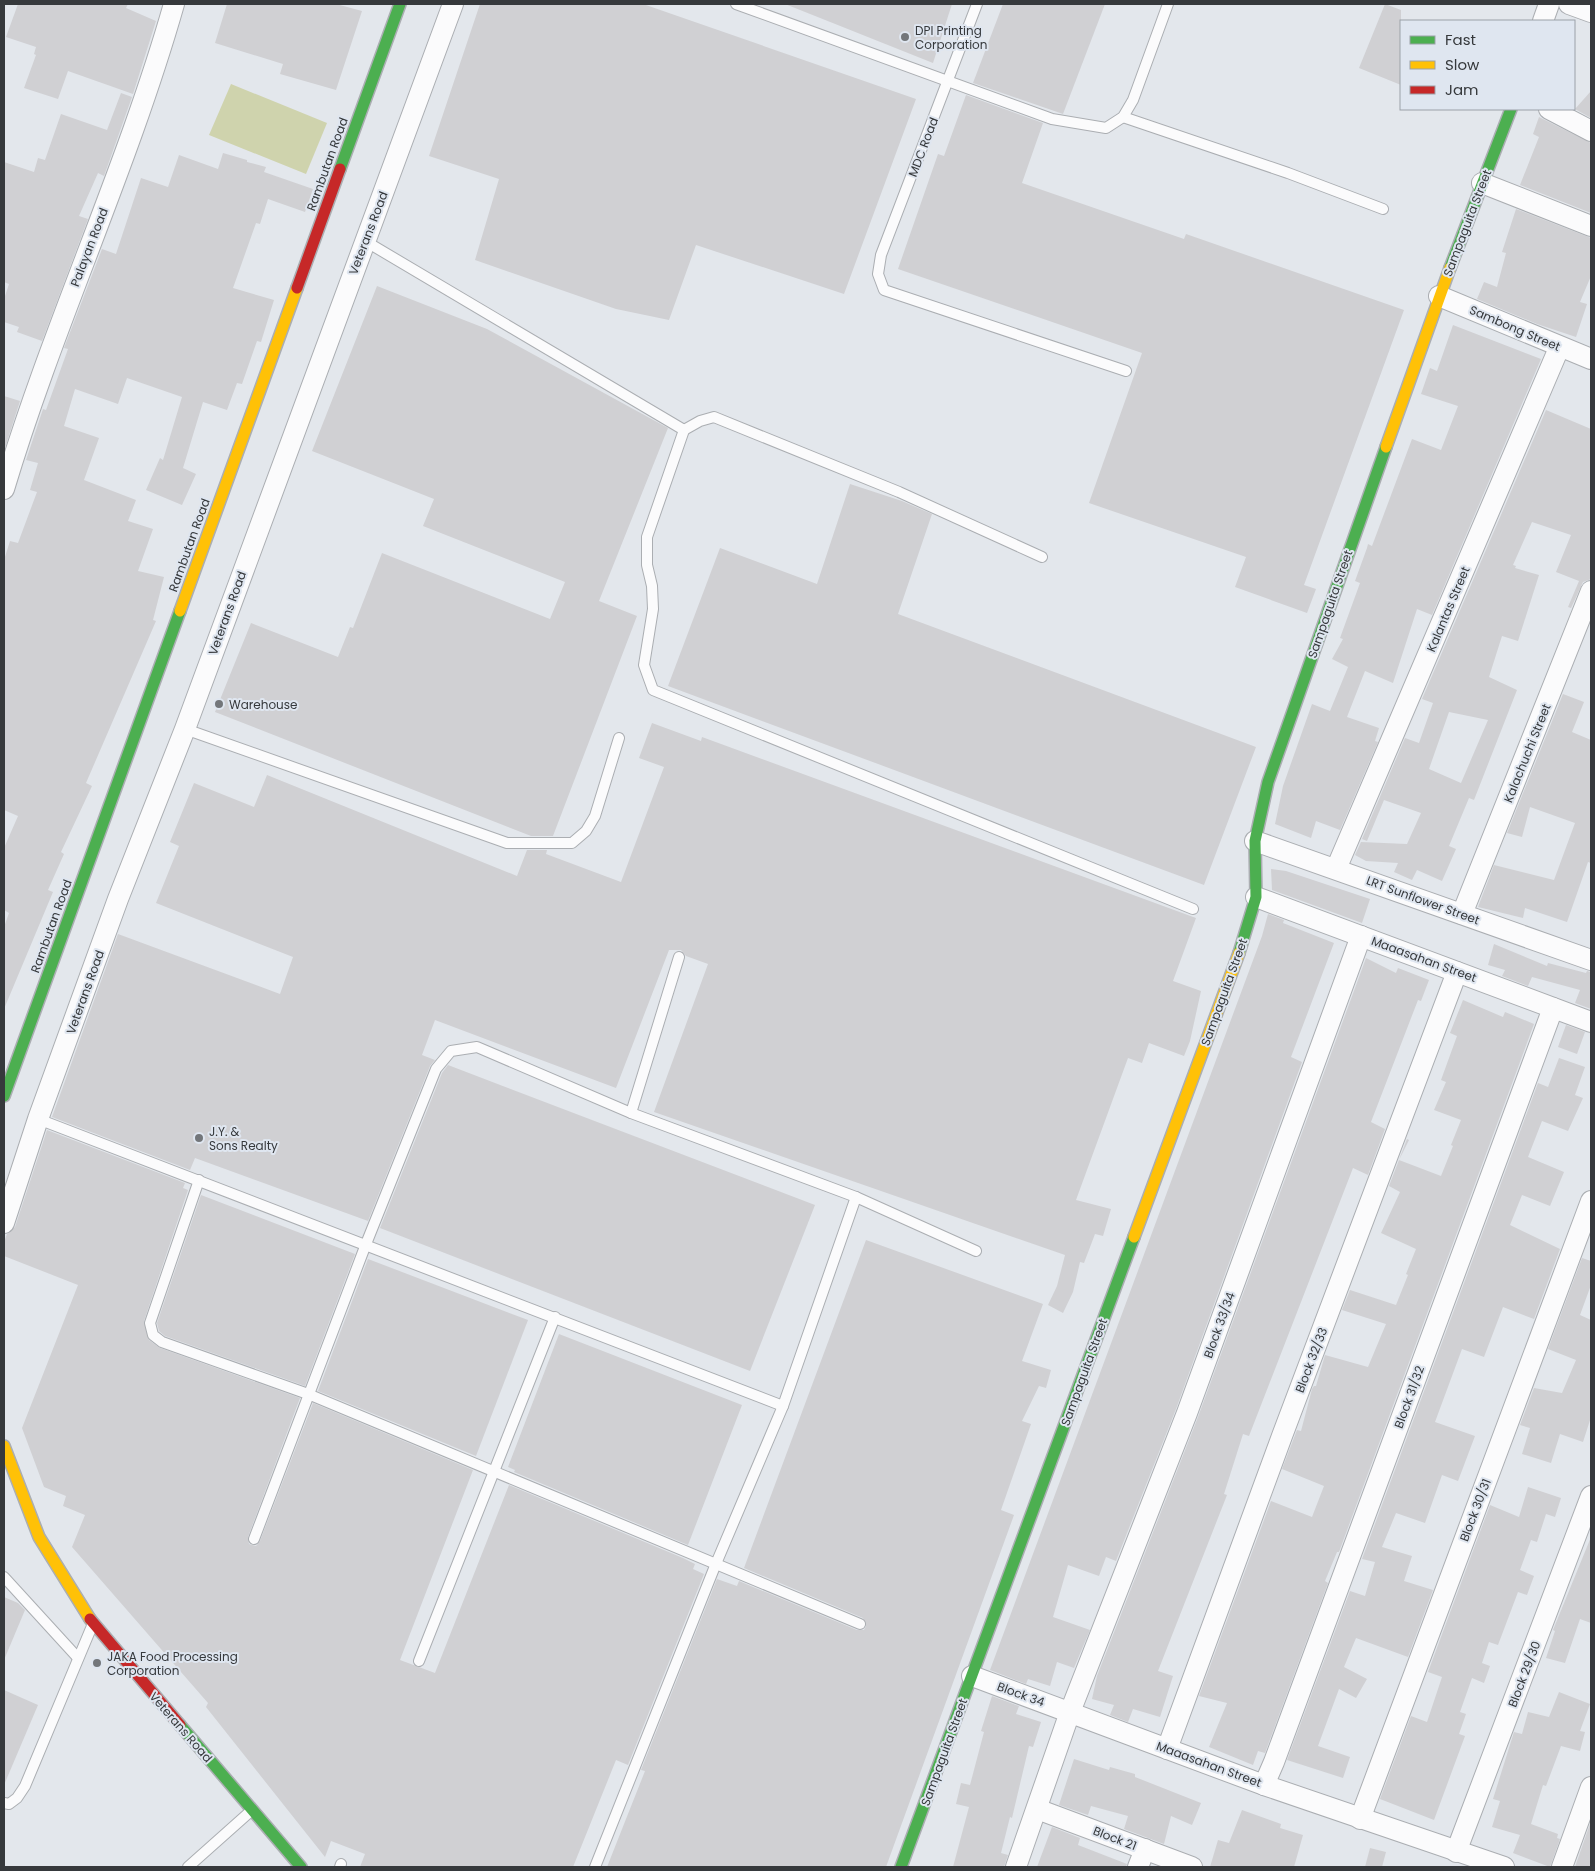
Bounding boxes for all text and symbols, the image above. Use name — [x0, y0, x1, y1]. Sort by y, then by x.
legend — [1400, 20, 1575, 110]
place label: DPI Printing Corporation — [915, 22, 987, 53]
text: Fast — [1445, 29, 1476, 50]
marker: DPI Printing Corporation — [899, 31, 911, 43]
text: Slow — [1445, 54, 1480, 75]
text: Jam — [1445, 79, 1479, 100]
street label: Rambutan Road — [302, 115, 352, 213]
street label: MDC Road — [904, 115, 942, 179]
street label: Sampaguita Street — [1439, 167, 1495, 279]
street label: Veterans Road — [344, 189, 392, 277]
street label: Palayan Road — [66, 205, 112, 289]
street label: Sambong Street — [1467, 301, 1563, 355]
street label: Rambutan Road — [164, 496, 214, 594]
street label: Sampaguita Street — [1304, 548, 1356, 660]
street label: Kalantas Street — [1422, 564, 1474, 654]
street label: Veterans Road — [204, 569, 250, 657]
place label: Warehouse — [229, 696, 298, 713]
marker: Warehouse — [213, 698, 225, 710]
street label: Kalachuchi Street — [1499, 701, 1555, 805]
street label: LRT Sunflower Street — [1364, 872, 1482, 928]
street label: Rambutan Road — [26, 877, 76, 975]
street label: Maaasahan Street — [1369, 932, 1479, 986]
street label: Sampaguita Street — [1197, 936, 1251, 1048]
street label: Veterans Road — [62, 948, 108, 1036]
place label: J.Y. & Sons Realty — [209, 1123, 278, 1154]
marker: J.Y. & Sons Realty — [193, 1132, 205, 1144]
street label: Block 33/34 — [1199, 1289, 1239, 1360]
street label: Sampaguita Street — [1057, 1316, 1111, 1428]
street label: Block 32/33 — [1291, 1325, 1331, 1395]
street label: Block 31/32 — [1390, 1363, 1428, 1431]
street label: Block 30/31 — [1455, 1476, 1495, 1544]
street label: Block 29/30 — [1504, 1639, 1544, 1709]
place label: JAKA Food Processing Corporation — [107, 1648, 238, 1679]
marker: JAKA Food Processing Corporation — [91, 1657, 103, 1669]
street label: Block 34 — [995, 1678, 1047, 1711]
street label: Veterans Road — [146, 1688, 216, 1766]
street label: Sampaguita Street — [917, 1696, 971, 1808]
street label: Maaasahan Street — [1154, 1737, 1264, 1791]
street label: Block 21 — [1091, 1822, 1139, 1854]

